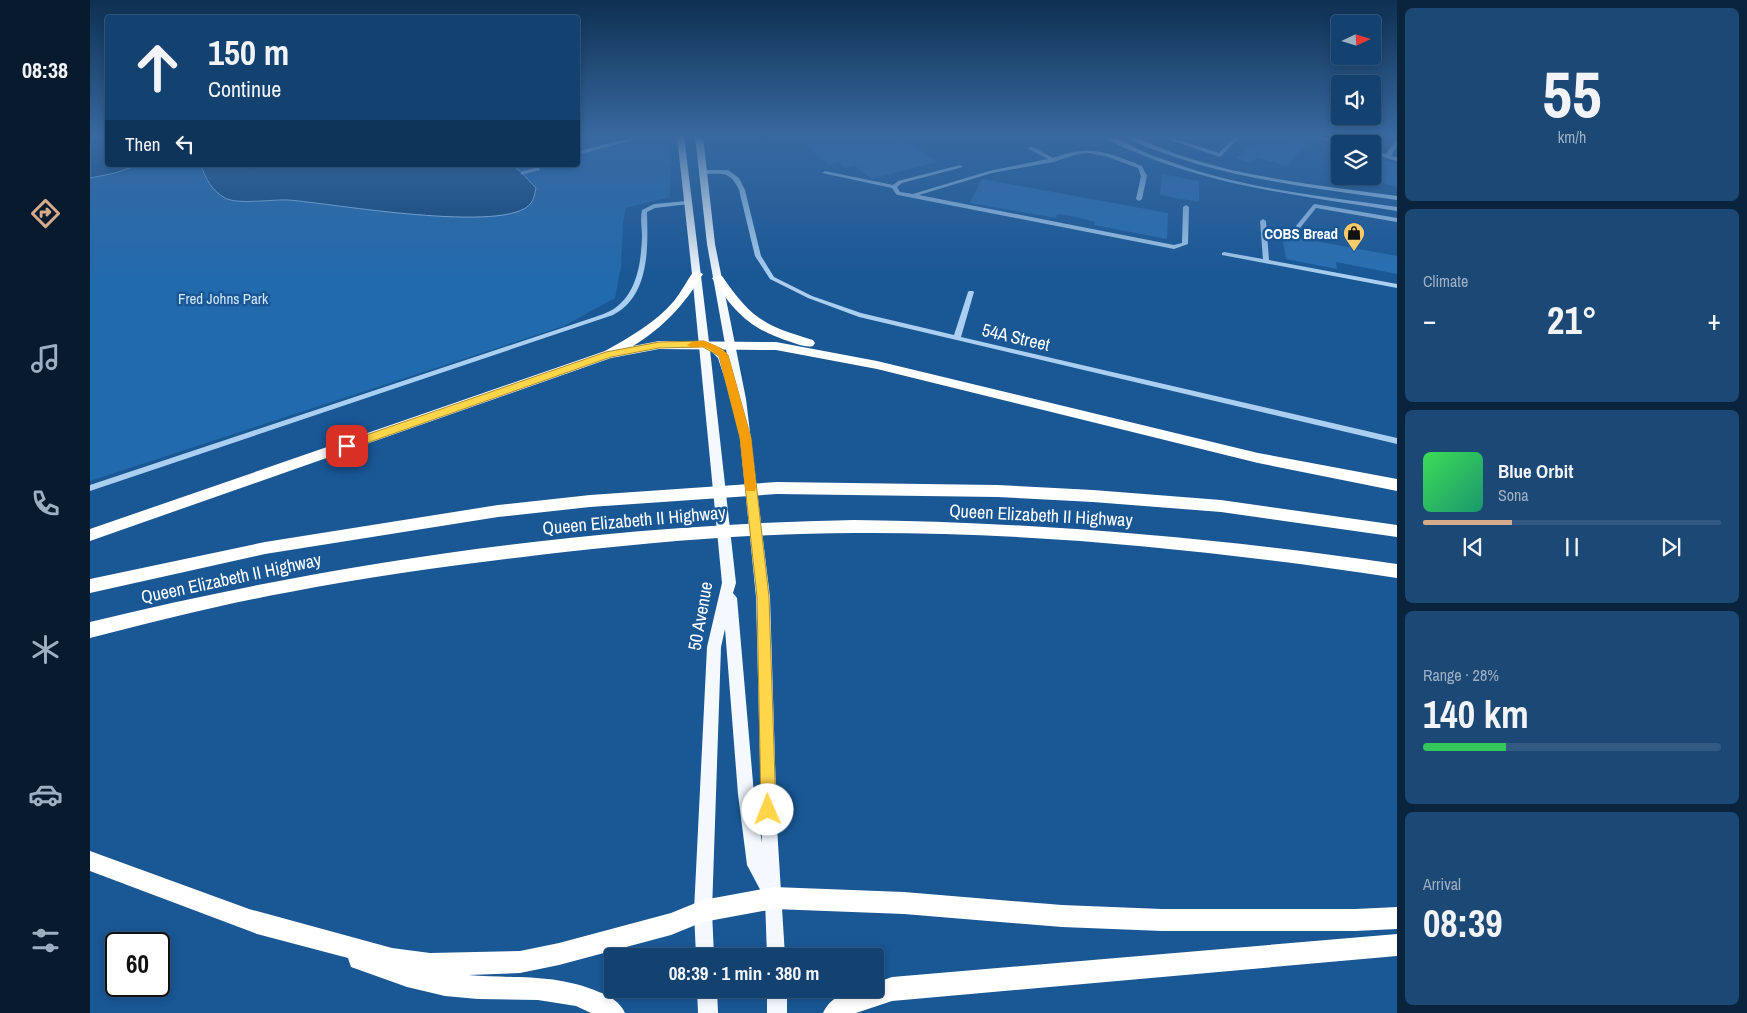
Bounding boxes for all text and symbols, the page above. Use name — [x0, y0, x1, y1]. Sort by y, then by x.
north arrow — [1331, 15, 1381, 65]
map controls — [1331, 15, 1381, 185]
text: 150 m — [208, 29, 289, 76]
icon: ahead — [125, 35, 190, 100]
text: 55 — [1542, 50, 1602, 137]
text: 08:38 — [22, 55, 68, 85]
text: Continue — [208, 74, 281, 104]
button: sound — [1331, 75, 1381, 125]
text: km/h — [1558, 126, 1586, 148]
icon: left — [171, 130, 199, 158]
text: Then — [125, 131, 161, 157]
button: layers — [1331, 135, 1381, 185]
icon: directions — [28, 196, 63, 231]
shop icon: COBS Bread — [1342, 221, 1366, 252]
place label: COBS Bread — [1264, 223, 1338, 244]
text: Climate — [1423, 270, 1468, 292]
park label: Fred Johns Park — [178, 288, 269, 309]
text: 21° — [1547, 295, 1597, 346]
text: − — [1423, 301, 1436, 339]
text: + — [1708, 301, 1721, 339]
street label: 54A Street — [980, 317, 1052, 357]
icon: music — [28, 341, 63, 376]
pin — [326, 425, 368, 467]
icon: arrive — [333, 432, 361, 460]
text: Blue Orbit — [1498, 458, 1573, 484]
text: Sona — [1498, 484, 1529, 506]
icon: phone — [28, 486, 63, 521]
street label: Queen Elizabeth II Highway — [949, 498, 1134, 532]
street label: Queen Elizabeth II Highway — [541, 499, 727, 540]
icon: previous — [1459, 533, 1487, 561]
icon: pause — [1558, 533, 1586, 561]
icon: next — [1657, 533, 1685, 561]
street label: Queen Elizabeth II Highway — [139, 547, 324, 609]
street label: 50 Avenue — [682, 580, 718, 652]
icon: climate — [28, 632, 63, 667]
text: Range · 28% — [1423, 664, 1499, 686]
text: 140 km — [1423, 689, 1529, 740]
icon: car — [28, 777, 63, 812]
position arrow — [741, 783, 793, 835]
text: Arrival — [1423, 873, 1461, 895]
text: 08:39 — [1423, 898, 1503, 949]
icon: filters — [28, 923, 63, 958]
speed limit sign: 60 — [105, 932, 170, 997]
text: 08:39 · 1 min · 380 m — [669, 960, 819, 986]

